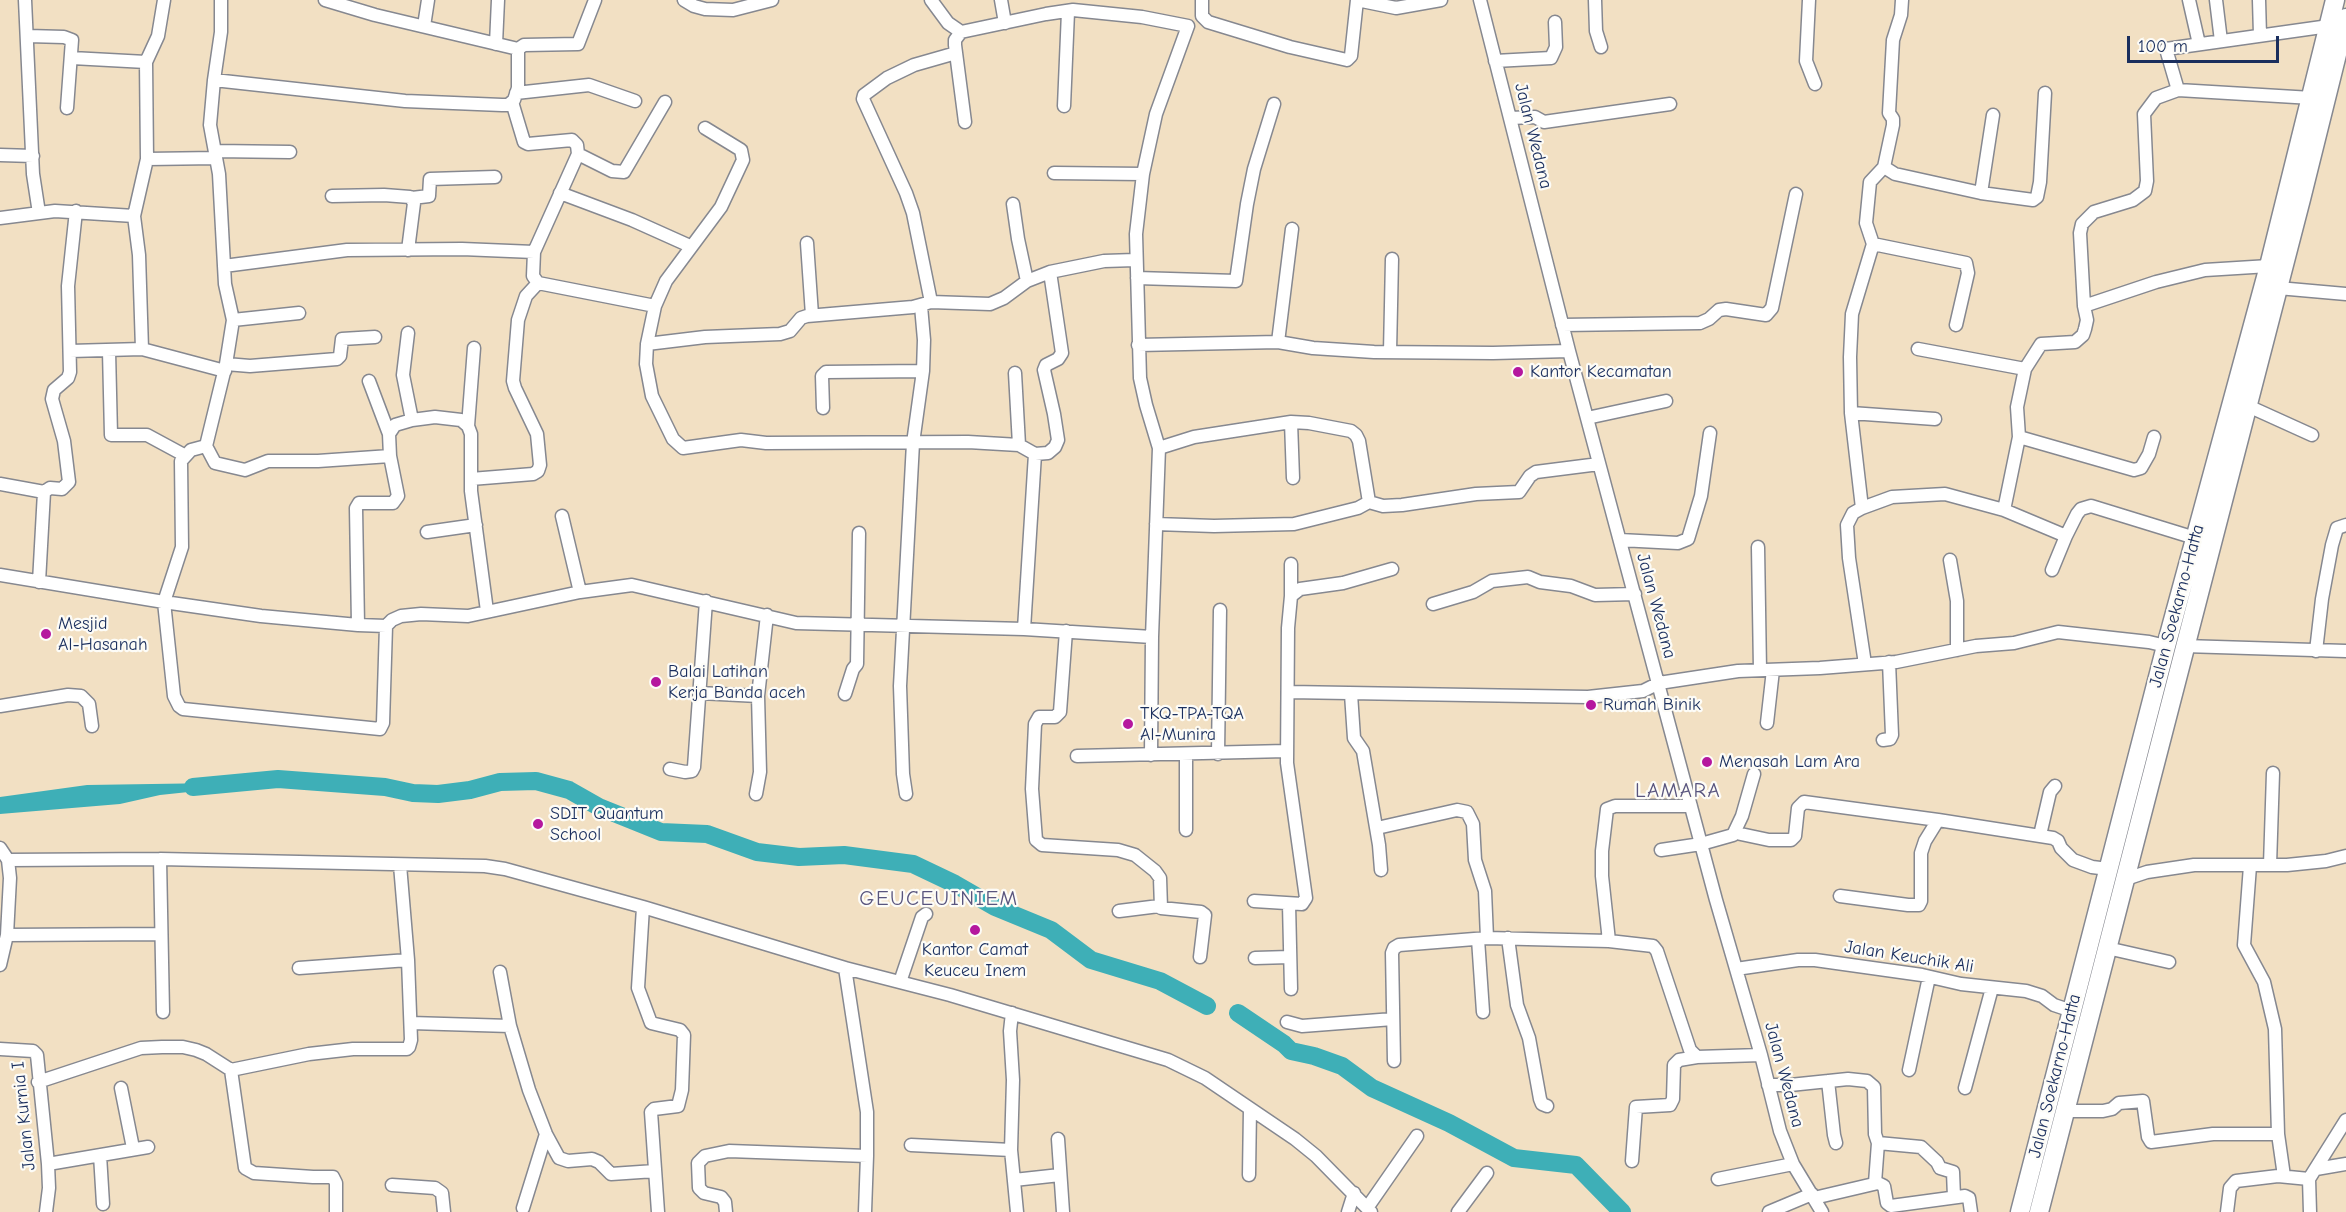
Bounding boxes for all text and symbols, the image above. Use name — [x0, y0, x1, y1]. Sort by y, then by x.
scale bar — [2130, 24, 2282, 62]
text: 100 m — [2138, 36, 2188, 57]
street label: Jalan Wedana — [1509, 81, 1557, 191]
place label: Kantor Kecamatan — [1530, 361, 1672, 383]
marker: Kantor Kecamatan — [1511, 365, 1525, 379]
street label: Jalan Soekarno-Hatta — [2145, 522, 2209, 690]
street label: Jalan Wedana — [1632, 551, 1680, 661]
place label: Mesjid Al-Hasanah — [58, 613, 148, 656]
marker: Mesjid Al-Hasanah — [39, 627, 53, 641]
place label: Balai Latihan Kerja Banda aceh — [668, 661, 806, 704]
marker: Balai Latihan Kerja Banda aceh — [649, 675, 663, 689]
place label: Rumah Binik — [1603, 694, 1701, 716]
marker: Rumah Binik — [1584, 698, 1598, 712]
place label: TKQ-TPA-TQA Al-Munira — [1140, 703, 1244, 746]
marker: TKQ-TPA-TQA Al-Munira — [1121, 717, 1135, 731]
place label: Menasah Lam Ara — [1719, 751, 1860, 773]
marker: Menasah Lam Ara — [1700, 755, 1714, 769]
district label: LAMARA — [1635, 778, 1721, 804]
place label: SDIT Quantum School — [550, 803, 664, 846]
marker: SDIT Quantum School — [531, 817, 545, 831]
district label: GEUCEUINIEM — [859, 886, 1019, 912]
marker: Kantor Camat Keuceu Inem — [968, 923, 982, 937]
street label: Jalan Keuchik Ali — [1843, 936, 1975, 978]
place label: Kantor Camat Keuceu Inem — [922, 939, 1028, 982]
street label: Jalan Soekarno-Hatta — [2024, 992, 2086, 1160]
street label: Jalan Wedana — [1760, 1020, 1808, 1130]
street label: Jalan Kurnia I — [8, 1060, 40, 1172]

